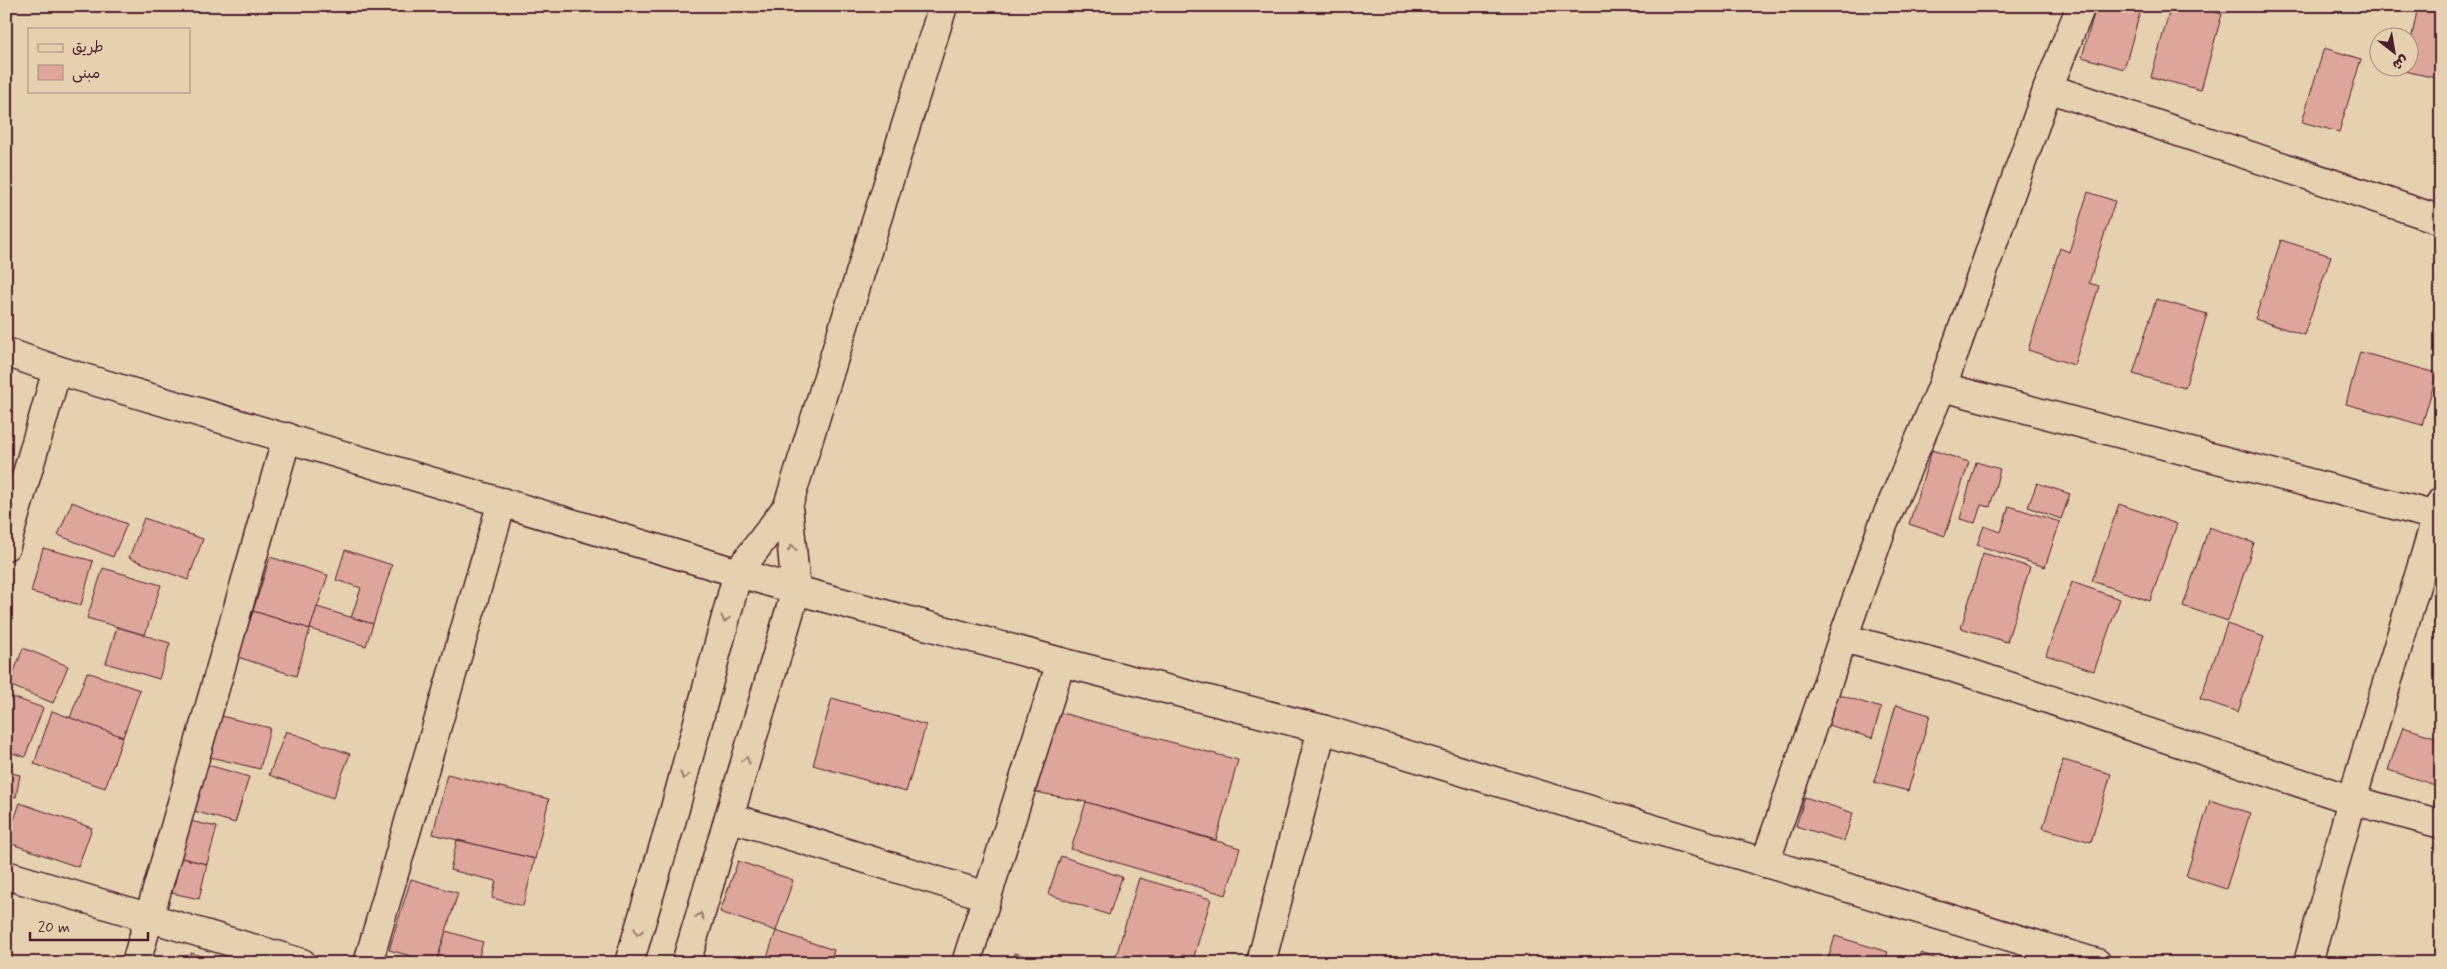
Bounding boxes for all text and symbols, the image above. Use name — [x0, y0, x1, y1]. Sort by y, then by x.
legend — [28, 28, 190, 92]
north arrow — [2370, 28, 2420, 78]
text: طريق — [72, 38, 104, 58]
text: ش — [2389, 51, 2411, 74]
text: مبنى — [72, 64, 100, 84]
one-way arrow — [787, 544, 798, 552]
one-way arrow — [720, 615, 731, 624]
one-way arrow — [740, 757, 750, 765]
one-way arrow — [679, 772, 690, 781]
scale bar — [30, 909, 148, 941]
one-way arrow — [694, 913, 704, 921]
text: 20 m — [38, 918, 70, 938]
one-way arrow — [633, 928, 643, 936]

